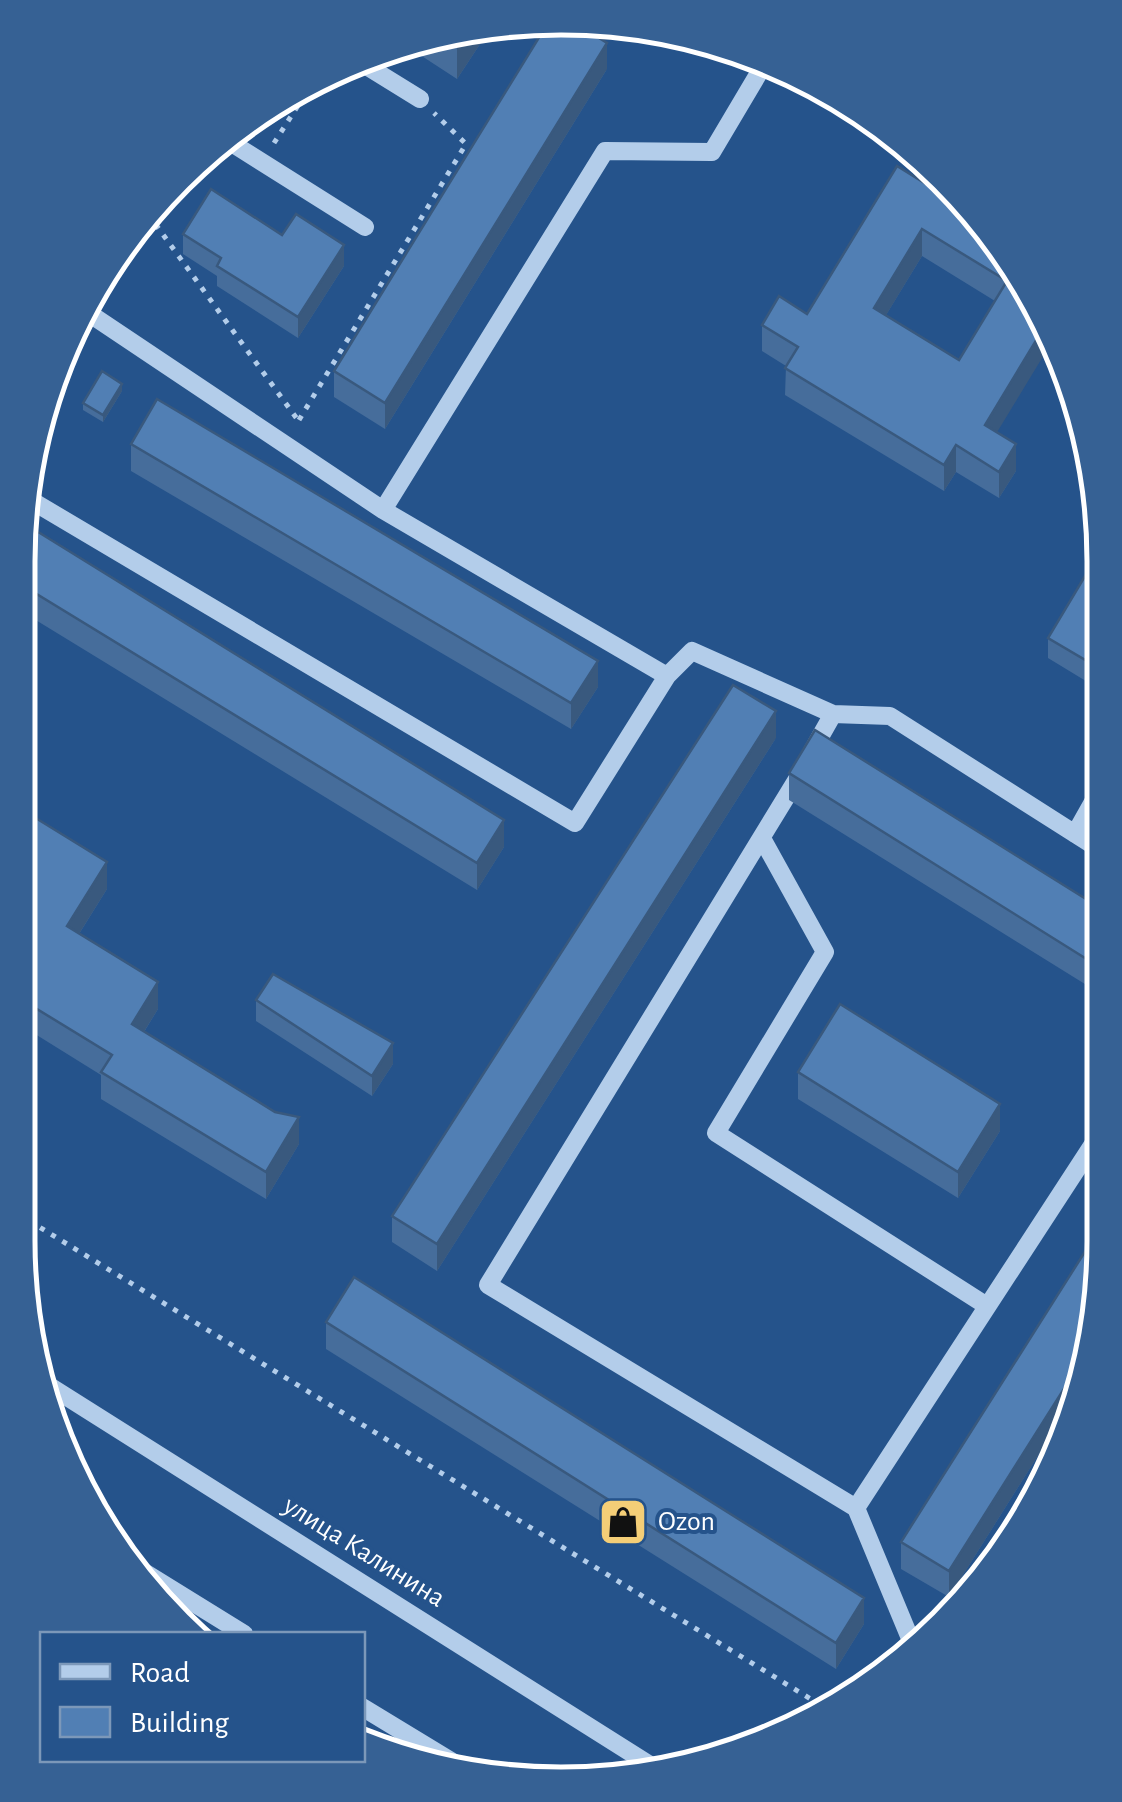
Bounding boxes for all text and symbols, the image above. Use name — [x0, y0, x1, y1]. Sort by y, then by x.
street label: улица Калинина — [278, 1491, 450, 1613]
shop icon: Ozon — [597, 1496, 649, 1548]
place label: Ozon — [658, 1508, 715, 1536]
legend — [40, 1632, 365, 1762]
text: Road — [130, 1658, 190, 1688]
text: Building — [130, 1708, 229, 1738]

